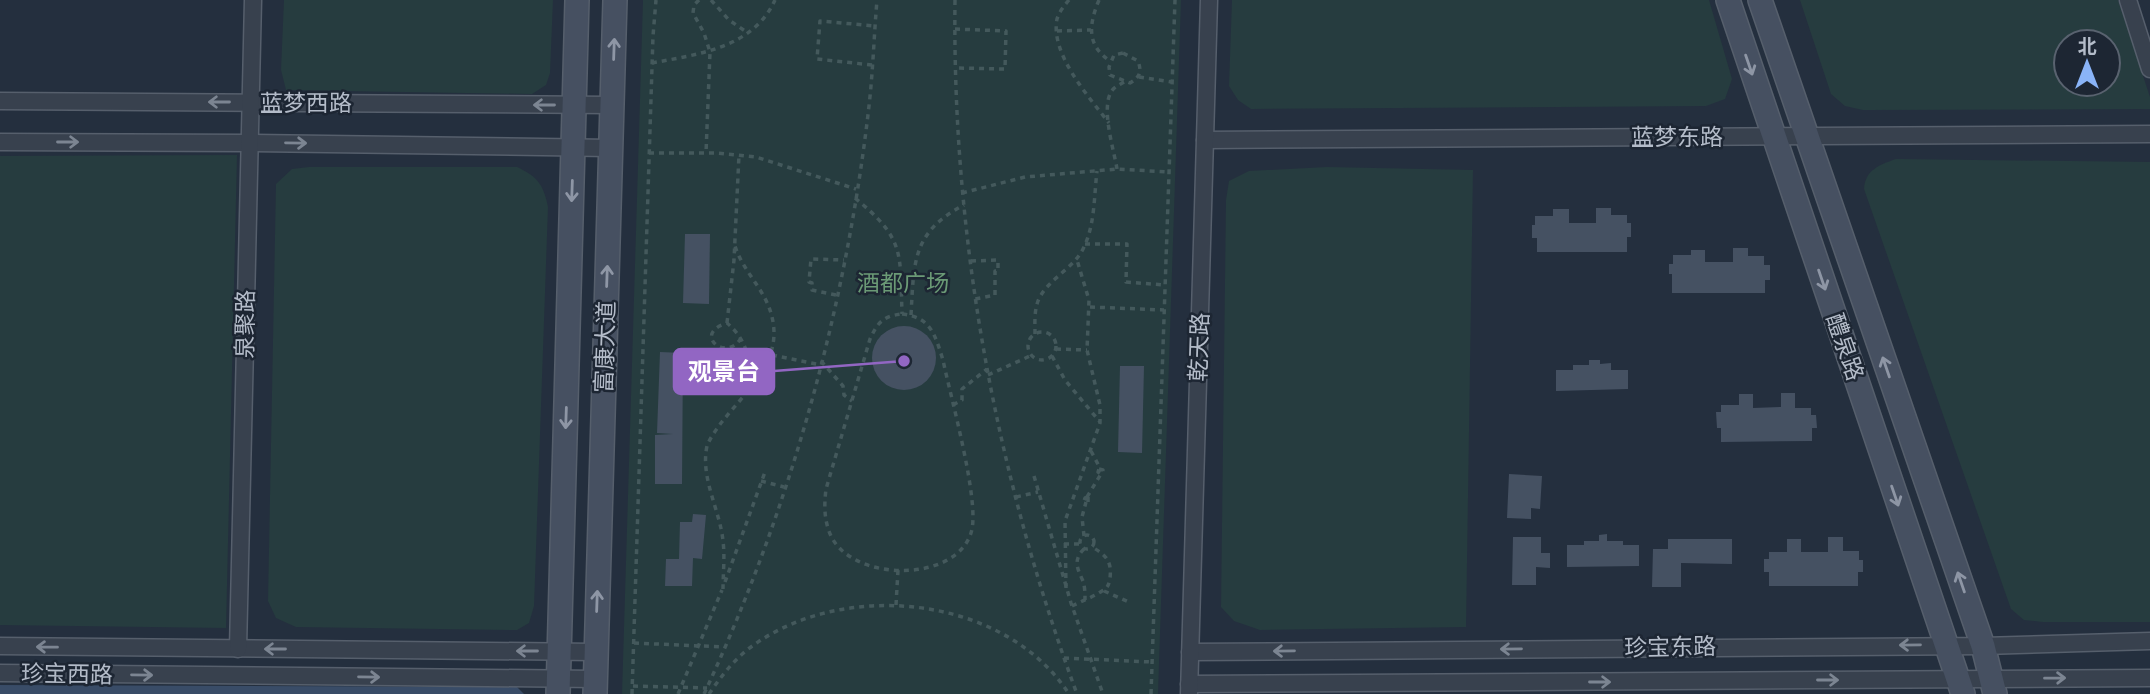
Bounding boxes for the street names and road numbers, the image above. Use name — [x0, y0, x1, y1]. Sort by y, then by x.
street label: 蓝梦西路 — [260, 89, 352, 117]
street label: 蓝梦东路 — [1631, 123, 1723, 151]
street label: 泉聚路 — [230, 289, 260, 359]
street label: 富康大道 — [589, 301, 621, 393]
street label: 醴泉路 — [1821, 310, 1869, 384]
street label: 乾天路 — [1184, 312, 1214, 382]
street label: 珍宝东路 — [1624, 632, 1716, 662]
street label: 珍宝西路 — [21, 659, 113, 689]

